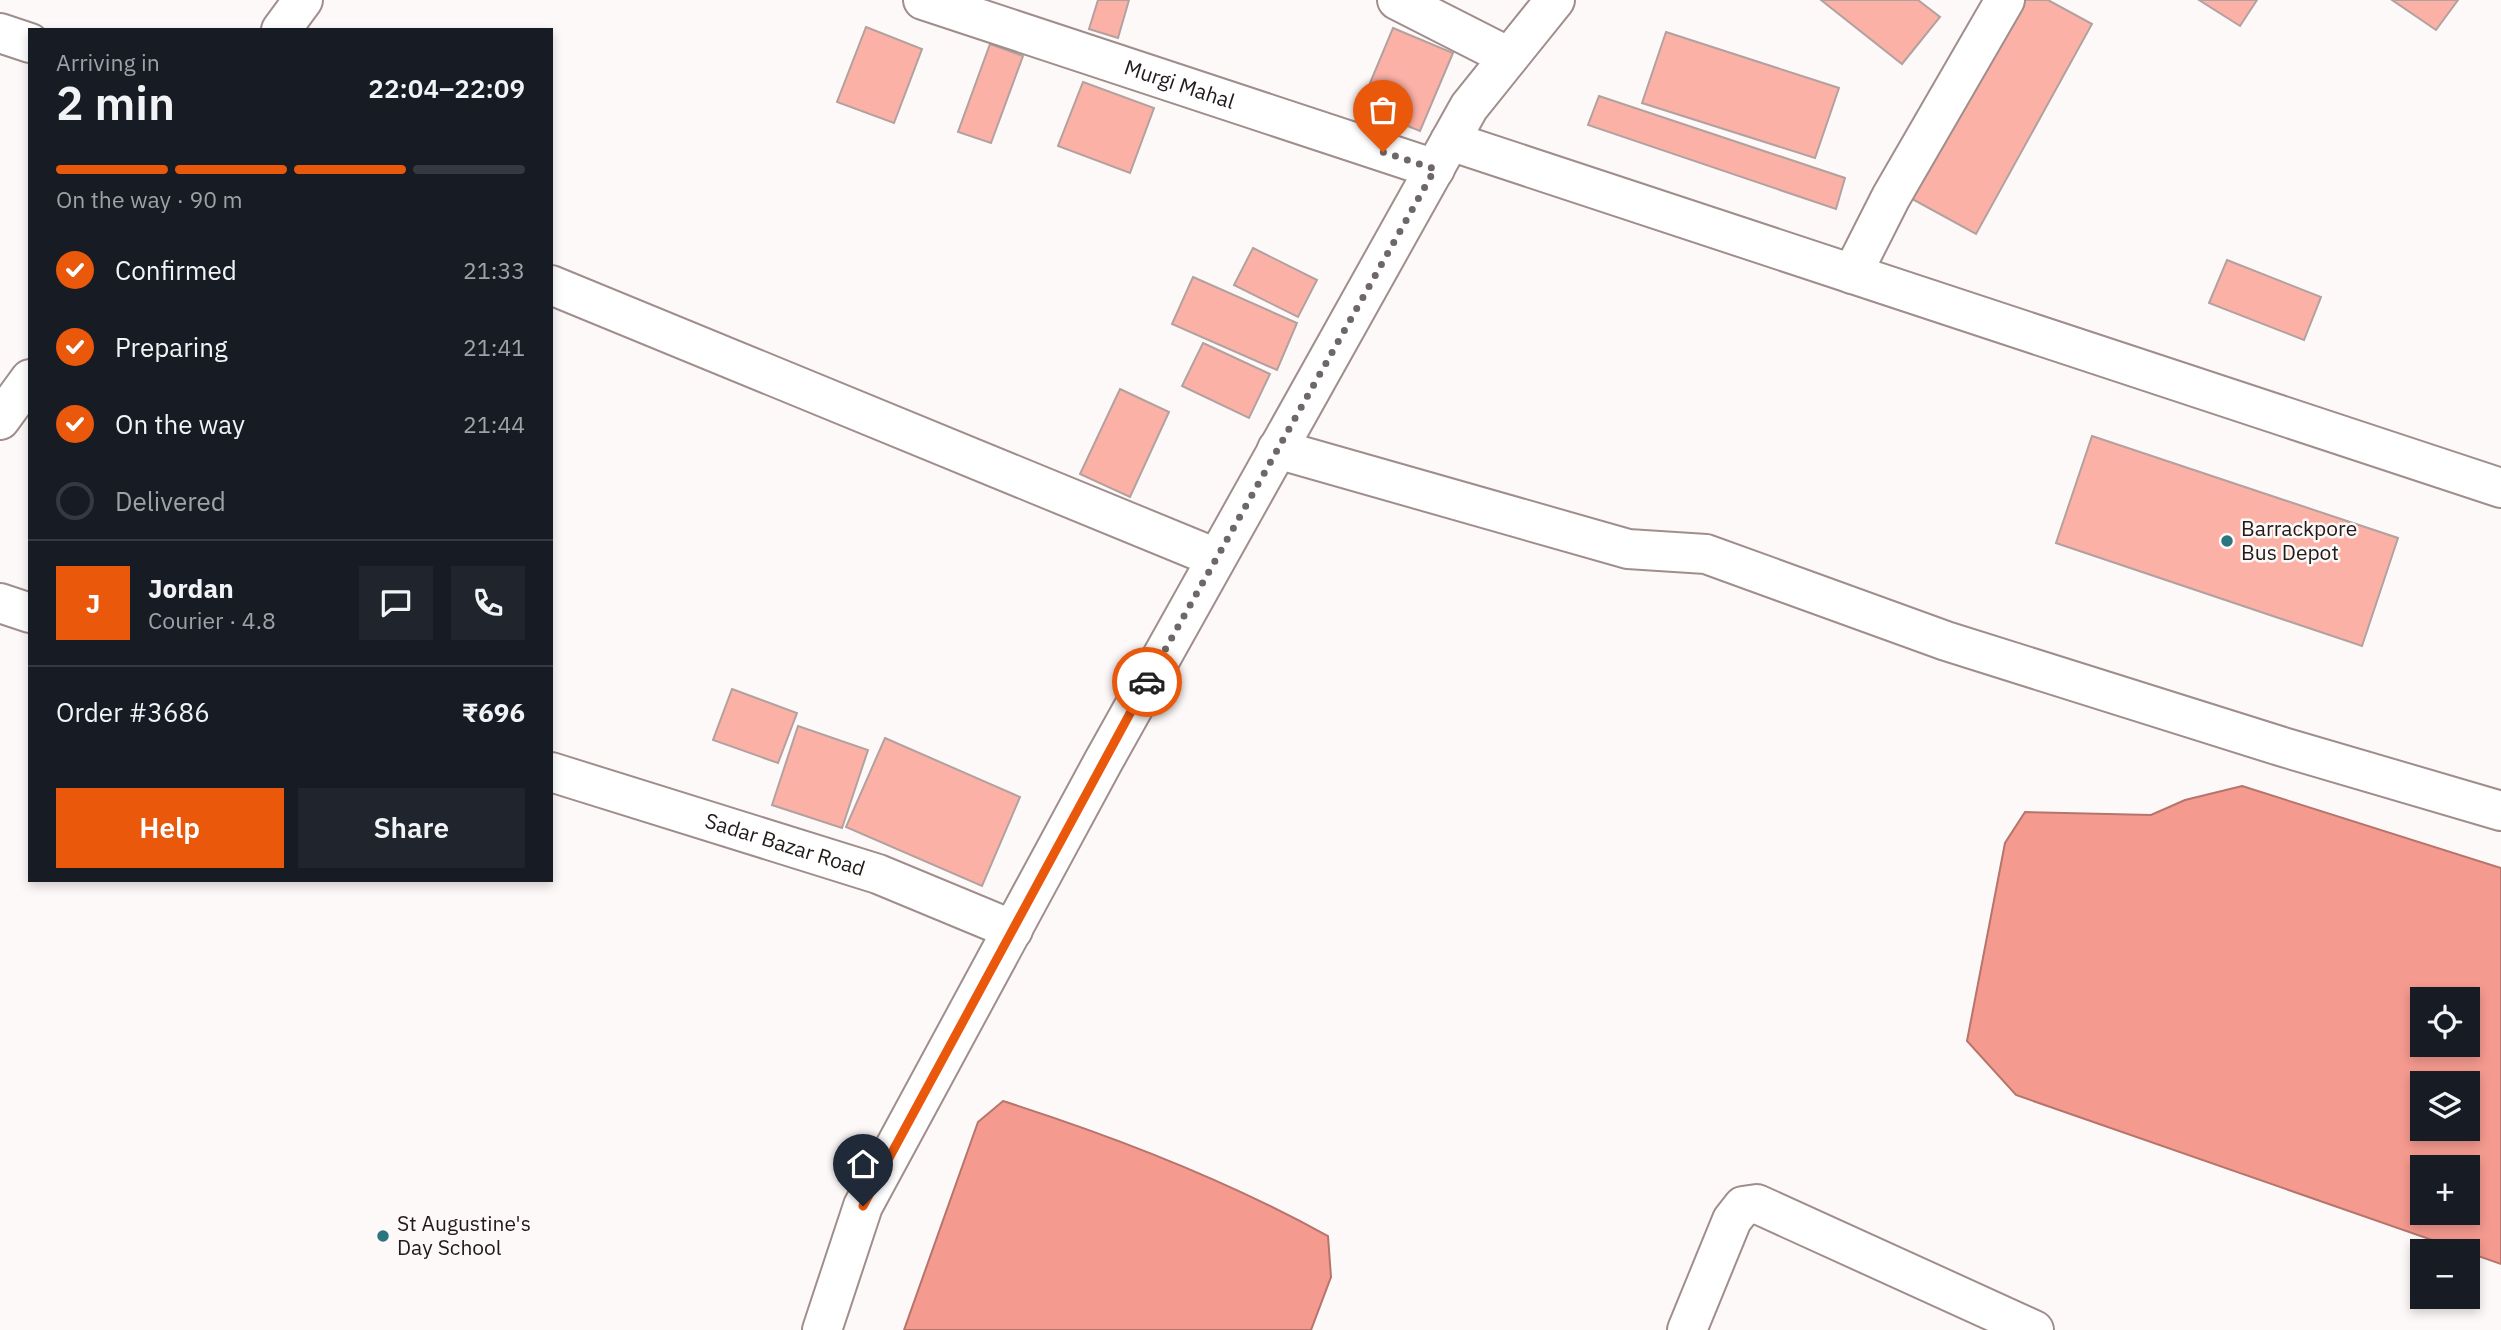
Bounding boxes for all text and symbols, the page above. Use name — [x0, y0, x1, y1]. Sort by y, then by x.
text: Arriving in — [56, 47, 160, 77]
street label: Murgi Mahal — [1121, 52, 1239, 115]
text: 22:04–22:09 — [368, 71, 525, 105]
text: 2 min — [56, 73, 175, 133]
pin — [1353, 80, 1413, 152]
icon: bag — [1364, 91, 1402, 129]
text: On the way · 90 m — [56, 184, 243, 214]
icon: check — [56, 251, 94, 289]
text: Confirmed — [115, 253, 237, 287]
text: 21:33 — [463, 255, 525, 285]
icon: check — [56, 328, 94, 366]
text: Preparing — [115, 330, 228, 364]
text: 21:41 — [463, 332, 525, 362]
icon: check — [56, 405, 94, 443]
text: On the way — [115, 407, 245, 441]
text: 21:44 — [463, 409, 525, 439]
text: Delivered — [115, 484, 226, 518]
place label: Barrackpore Bus Depot — [2241, 514, 2357, 566]
marker: Barrackpore Bus Depot — [2219, 533, 2235, 549]
button: chat — [359, 566, 433, 640]
button: phone — [451, 566, 525, 640]
text: Jordan — [148, 571, 234, 605]
text: J — [86, 586, 100, 620]
text: Courier · 4.8 — [148, 605, 276, 635]
courier — [1112, 647, 1182, 717]
icon: car — [1128, 663, 1166, 701]
text: Order #3686 — [56, 695, 210, 729]
text: ₹696 — [462, 695, 525, 729]
button: Help — [56, 788, 284, 868]
button: Share — [298, 788, 525, 868]
street label: Sadar Bazar Road — [702, 806, 869, 882]
map controls — [2410, 987, 2480, 1309]
button: locate — [2410, 987, 2480, 1057]
button: layers — [2410, 1071, 2480, 1141]
pin — [833, 1134, 893, 1206]
icon: home — [844, 1145, 882, 1183]
button: + — [2410, 1155, 2480, 1225]
place label: St Augustine's Day School — [397, 1209, 531, 1261]
marker: St Augustine's Day School — [375, 1228, 391, 1244]
button: − — [2410, 1239, 2480, 1309]

